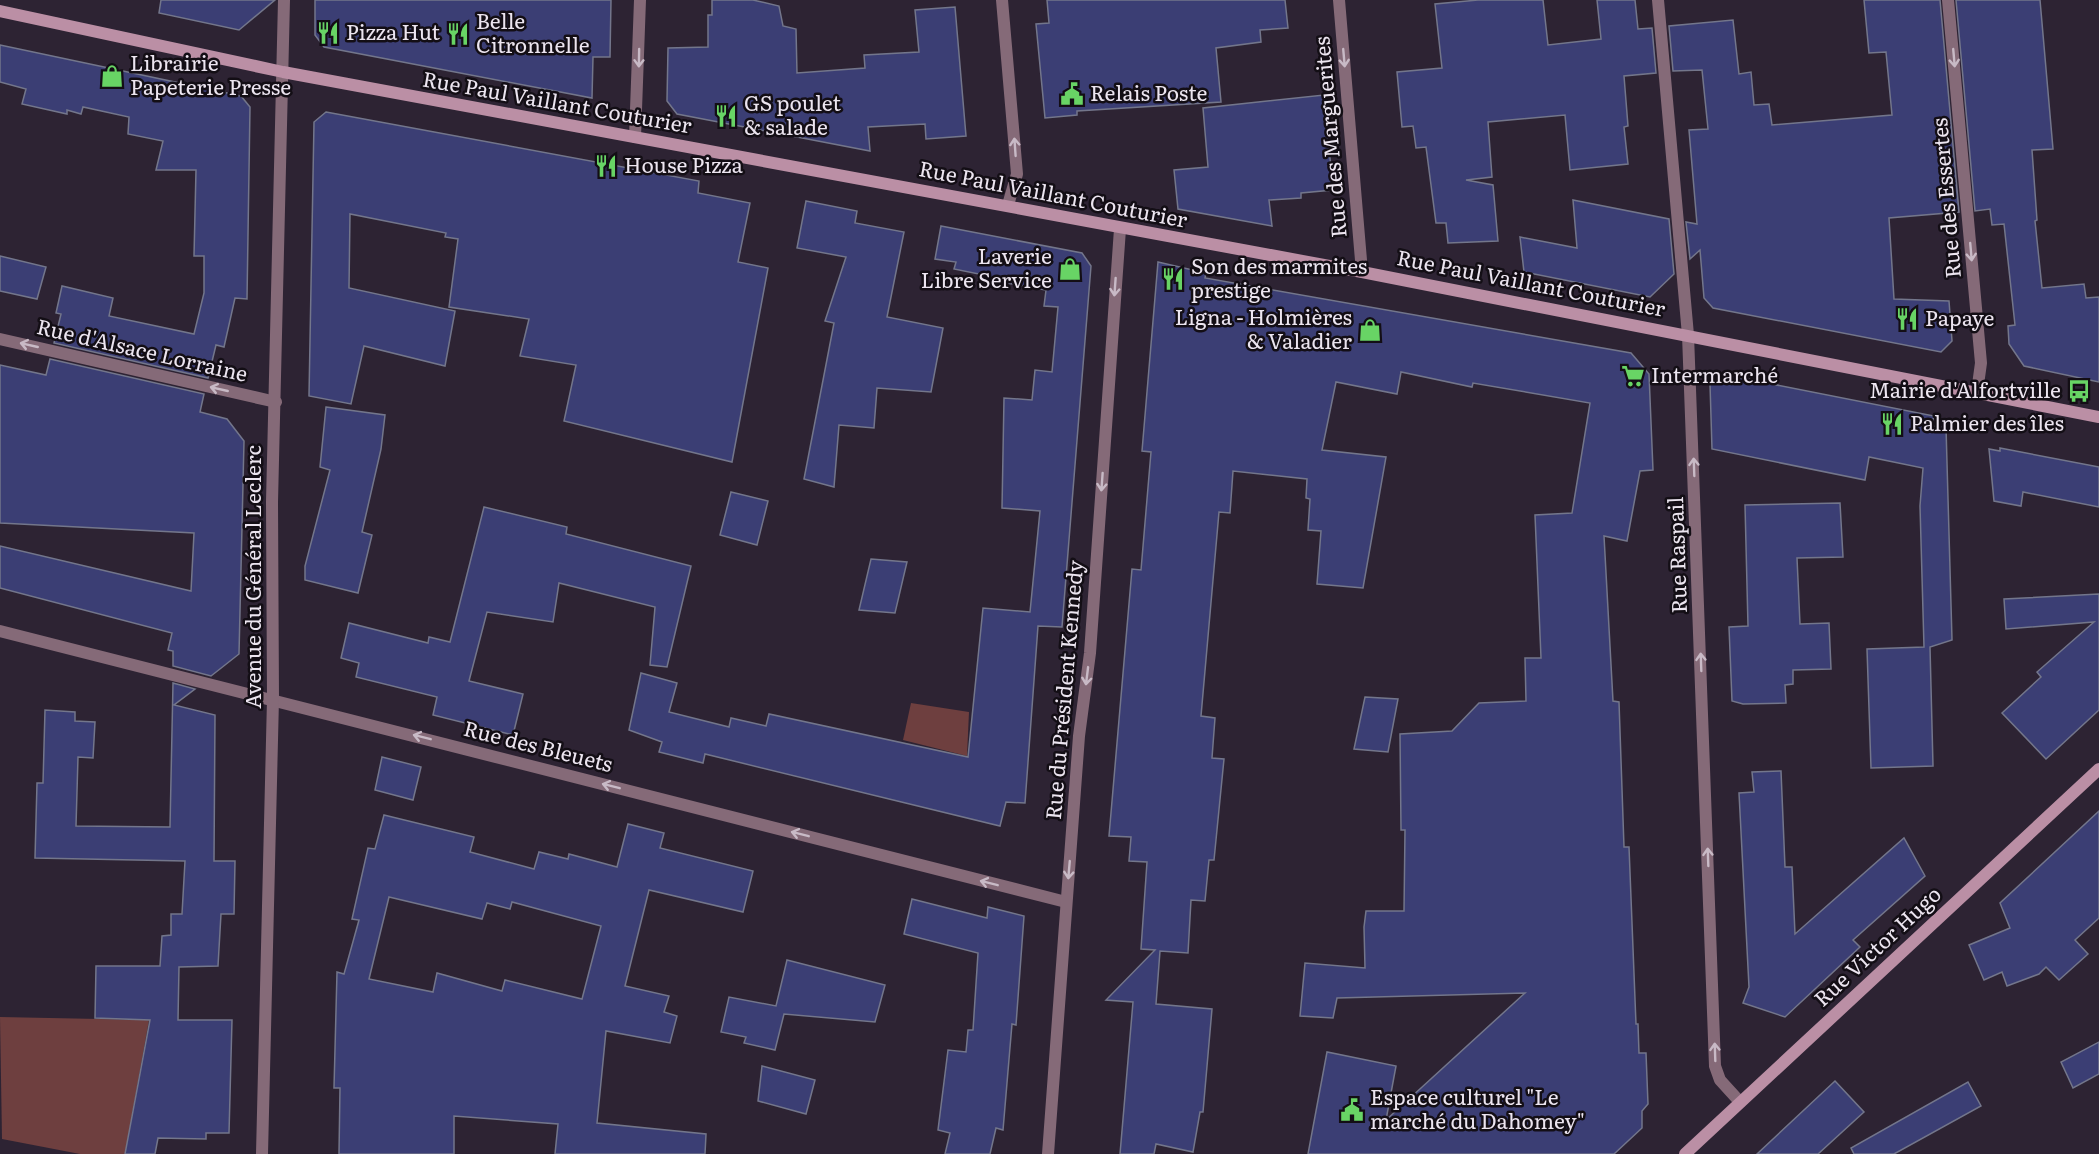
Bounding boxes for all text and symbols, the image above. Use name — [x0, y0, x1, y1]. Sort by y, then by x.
place label: Belle Citronnelle — [476, 4, 590, 59]
place label: Pizza Hut — [346, 15, 440, 46]
restaurant icon: Pizza Hut — [315, 20, 341, 46]
restaurant icon: Belle Citronnelle — [445, 21, 471, 47]
street label: Rue des Marguerites — [1304, 35, 1353, 239]
place label: Librairie Papeterie Presse — [130, 46, 291, 101]
one-way arrow — [633, 48, 645, 68]
one-way arrow — [1339, 48, 1350, 68]
one-way arrow — [1949, 48, 1960, 68]
street label: Rue Paul Vaillant Couturier — [420, 62, 695, 140]
shop icon: Librairie Papeterie Presse — [99, 63, 125, 89]
place label: Relais Poste — [1090, 76, 1208, 107]
public building icon: Relais Poste — [1059, 81, 1085, 107]
place label: GS poulet & salade — [744, 86, 841, 141]
restaurant icon: GS poulet & salade — [713, 103, 739, 129]
street label: Rue des Essertes — [1922, 117, 1967, 280]
one-way arrow — [1009, 138, 1020, 158]
place label: House Pizza — [624, 148, 744, 179]
street label: Rue Paul Vaillant Couturier — [917, 151, 1190, 234]
restaurant icon: House Pizza — [593, 153, 619, 179]
place label: Laverie Libre Service — [921, 239, 1052, 294]
street label: Rue Paul Vaillant Couturier — [1395, 240, 1668, 323]
one-way arrow — [1966, 242, 1977, 262]
place label: Son des marmites prestige — [1191, 249, 1367, 304]
shop icon: Laverie Libre Service — [1057, 256, 1083, 282]
restaurant icon: Son des marmites prestige — [1160, 266, 1186, 292]
one-way arrow — [1110, 277, 1121, 297]
place label: Ligna - Holmières & Valadier — [1175, 300, 1352, 355]
place label: Papaye — [1925, 301, 1994, 332]
restaurant icon: Papaye — [1894, 306, 1920, 332]
street label: Rue d'Alsace Lorraine — [34, 309, 251, 388]
shop icon: Ligna - Holmières & Valadier — [1357, 317, 1383, 343]
one-way arrow — [19, 339, 39, 350]
place label: Intermarché — [1651, 358, 1778, 389]
supermarket icon: Intermarché — [1620, 363, 1646, 389]
place label: Mairie d'Alfortville — [1869, 373, 2061, 404]
bus stop icon: Mairie d'Alfortville — [2066, 378, 2092, 404]
one-way arrow — [209, 382, 228, 394]
place label: Palmier des îles — [1910, 406, 2064, 437]
restaurant icon: Palmier des îles — [1879, 411, 1905, 437]
street label: Avenue du Général Leclerc — [236, 445, 267, 709]
one-way arrow — [1688, 458, 1699, 478]
one-way arrow — [1096, 471, 1107, 491]
street label: Rue Raspail — [1658, 496, 1693, 614]
street label: Rue du Président Kennedy — [1036, 558, 1089, 821]
one-way arrow — [1696, 653, 1707, 673]
one-way arrow — [1081, 666, 1092, 685]
street label: Rue des Bleuets — [461, 711, 616, 778]
one-way arrow — [413, 731, 432, 742]
one-way arrow — [602, 779, 621, 791]
one-way arrow — [791, 828, 810, 839]
one-way arrow — [1703, 848, 1714, 868]
one-way arrow — [1063, 860, 1074, 880]
one-way arrow — [980, 876, 999, 888]
street label: Rue Victor Hugo — [1806, 878, 1947, 1012]
one-way arrow — [1709, 1042, 1721, 1062]
place label: Espace culturel "Le marché du Dahomey" — [1370, 1080, 1585, 1135]
public building icon: Espace culturel "Le marché du Dahomey" — [1339, 1097, 1365, 1123]

